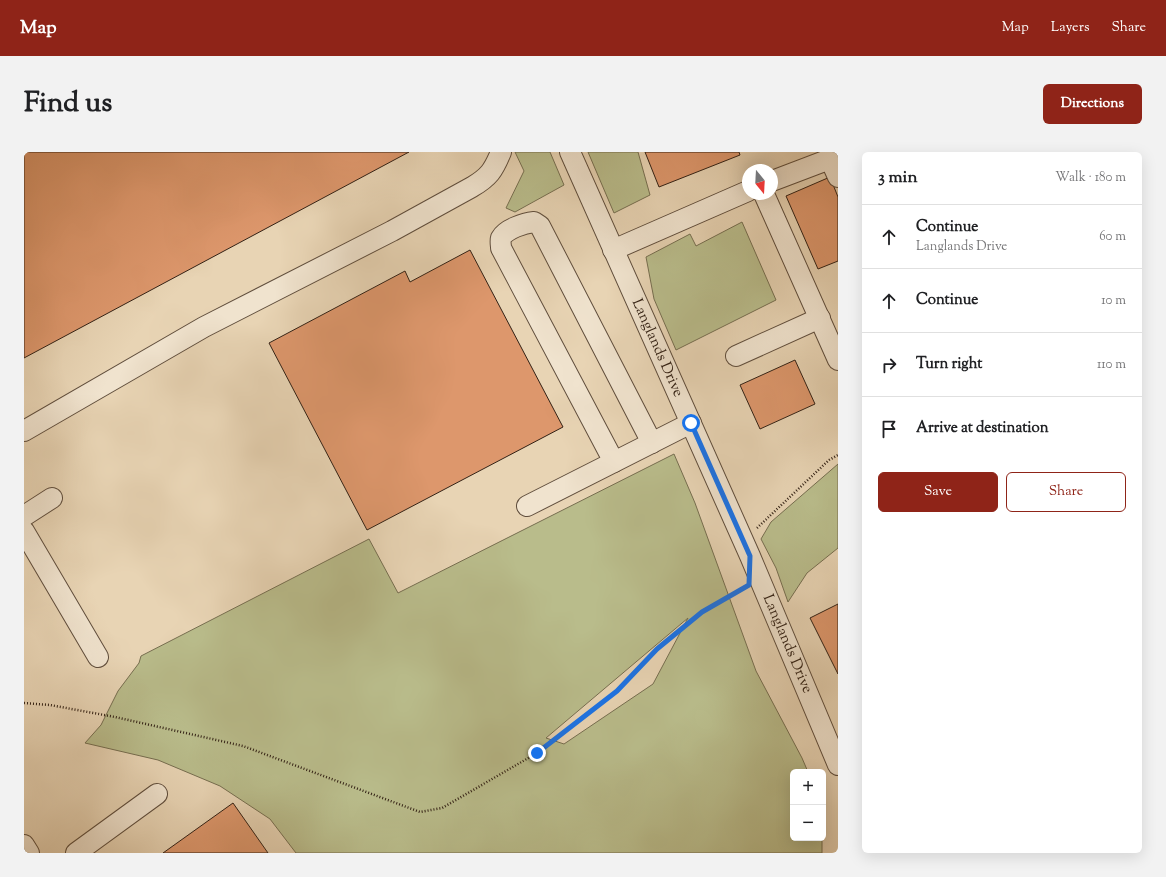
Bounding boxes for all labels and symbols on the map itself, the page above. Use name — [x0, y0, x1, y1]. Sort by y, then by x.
north arrow — [742, 164, 778, 200]
street label: Langlands Drive — [626, 296, 688, 400]
route start — [682, 414, 700, 432]
street label: Langlands Drive — [757, 591, 817, 697]
route end — [528, 744, 546, 762]

